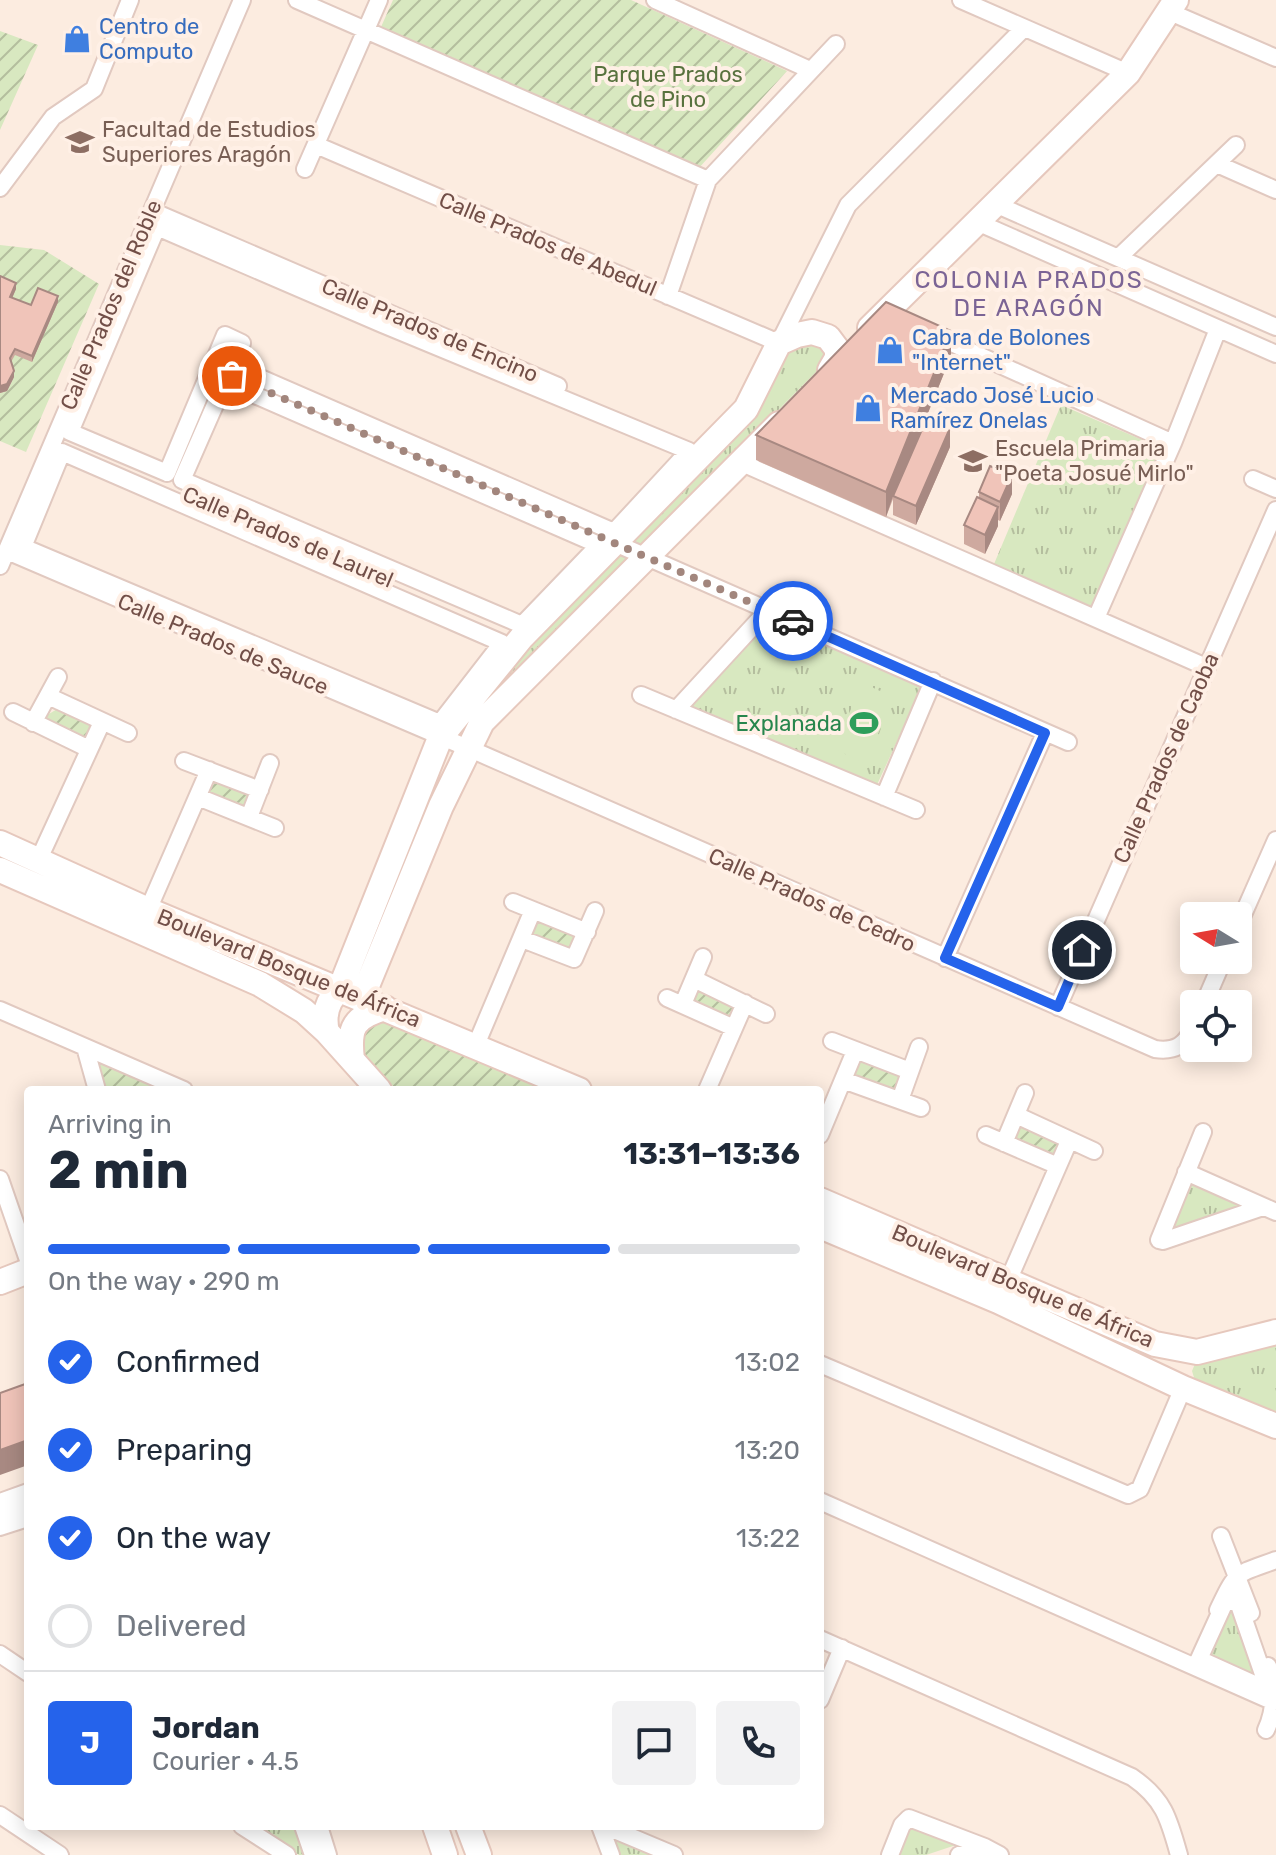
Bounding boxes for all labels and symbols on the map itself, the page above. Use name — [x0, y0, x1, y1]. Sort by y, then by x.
place label: Centro de Computo — [99, 13, 199, 65]
shop icon: Centro de Computo — [62, 24, 92, 54]
park label: Parque Prados de Pino — [593, 61, 743, 113]
place label: Facultad de Estudios Superiores Aragón — [102, 116, 316, 168]
school or university icon: Facultad de Estudios Superiores Aragón — [65, 127, 95, 157]
street label: Calle Prados de Abedul — [435, 186, 661, 302]
street label: Calle Prados del Roble — [54, 196, 168, 414]
district label: COLONIA PRADOS DE ARAGÓN — [914, 266, 1144, 322]
street label: Calle Prados de Encino — [318, 272, 542, 388]
place label: Cabra de Bolones "Internet" — [912, 324, 1091, 376]
shop icon: Cabra de Bolones "Internet" — [875, 335, 905, 365]
pin — [198, 342, 266, 410]
place label: Mercado José Lucio Ramírez Onelas — [890, 382, 1094, 434]
shop icon: Mercado José Lucio Ramírez Onelas — [853, 393, 883, 423]
place label: Escuela Primaria "Poeta Josué Mirlo" — [995, 435, 1194, 487]
school or university icon: Escuela Primaria "Poeta Josué Mirlo" — [958, 446, 988, 476]
street label: Calle Prados de Laurel — [179, 480, 397, 594]
courier — [753, 581, 833, 661]
street label: Calle Prados de Sauce — [114, 587, 332, 701]
street label: Calle Prados de Caoba — [1107, 649, 1225, 867]
sports icon: Explanada — [849, 708, 879, 738]
place label: Explanada — [735, 710, 842, 737]
street label: Calle Prados de Cedro — [704, 842, 920, 958]
north arrow — [1180, 902, 1252, 974]
street label: Boulevard Bosque de África — [153, 903, 425, 1033]
pin — [1048, 916, 1116, 984]
street label: Boulevard Bosque de África — [888, 1218, 1158, 1354]

